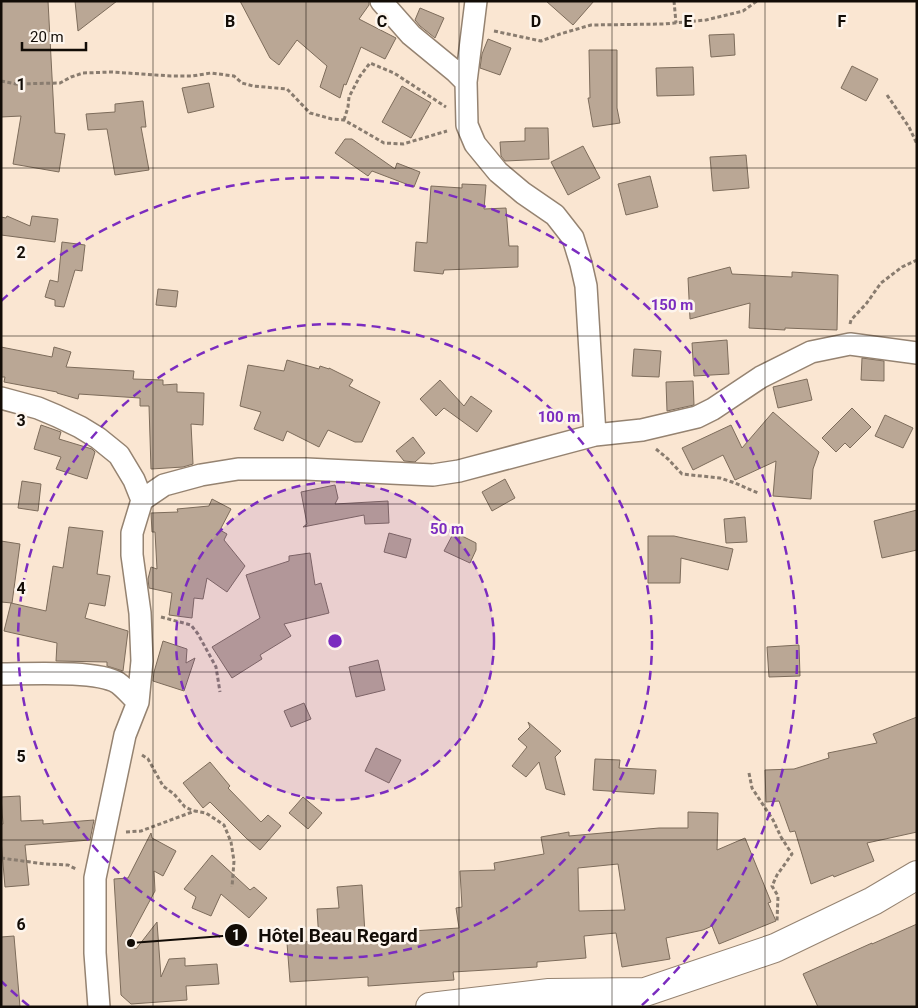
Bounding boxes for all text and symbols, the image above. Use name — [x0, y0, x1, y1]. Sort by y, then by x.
text: B — [225, 12, 235, 31]
text: C — [377, 12, 387, 31]
text: D — [531, 12, 541, 31]
text: E — [684, 12, 693, 31]
text: F — [838, 12, 847, 31]
scale bar — [22, 20, 86, 52]
text: 20 m — [30, 28, 64, 46]
text: 1 — [16, 75, 26, 94]
text: 2 — [16, 243, 26, 262]
text: 150 m — [651, 296, 693, 314]
text: 100 m — [538, 408, 580, 426]
text: 3 — [16, 411, 26, 430]
text: 50 m — [430, 520, 464, 538]
text: 4 — [16, 579, 26, 598]
centre of rings — [326, 632, 344, 650]
text: 5 — [16, 747, 26, 766]
text: 6 — [16, 915, 26, 934]
callout: Hôtel Beau Regard — [224, 918, 428, 952]
text: Hôtel Beau Regard — [258, 924, 418, 947]
text: 1 — [232, 926, 240, 944]

